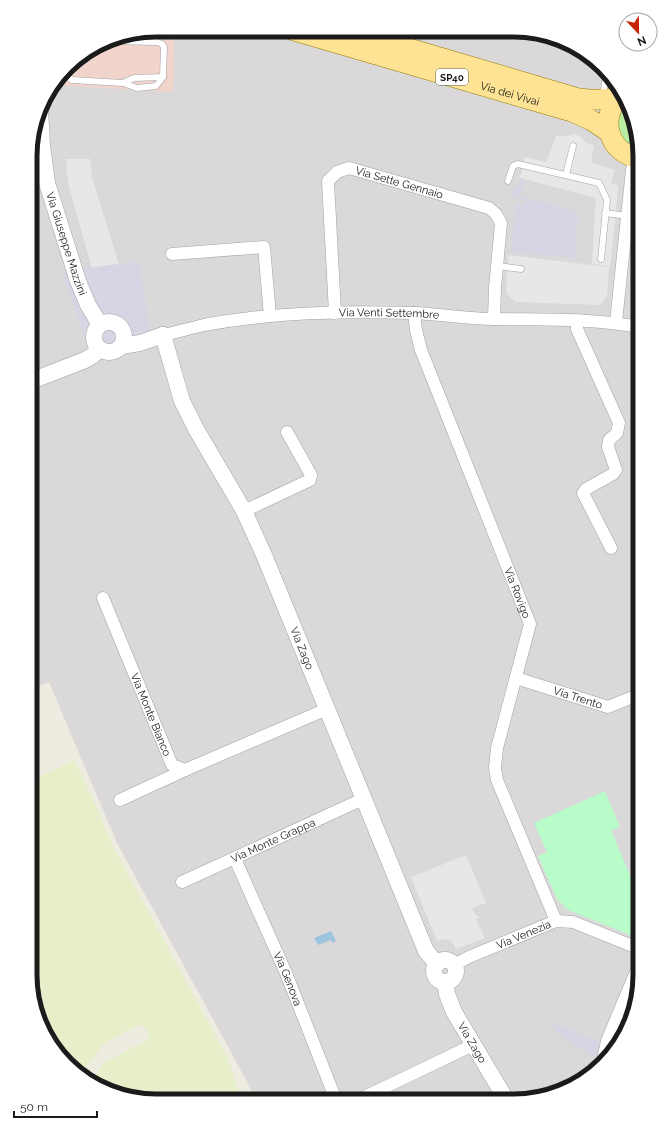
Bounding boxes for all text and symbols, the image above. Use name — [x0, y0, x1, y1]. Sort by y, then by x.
north arrow — [618, 12, 658, 52]
text: N — [635, 33, 648, 48]
road number: SP40 — [436, 69, 468, 85]
street label: Via dei Vivai — [479, 79, 541, 109]
street label: Via Sette Gennaio — [354, 164, 445, 202]
street label: Via Giuseppe Mazzini — [43, 190, 89, 297]
street label: Via Venti Settembre — [339, 306, 440, 322]
street label: Via Rovigo — [501, 566, 533, 621]
street label: Via Zago — [287, 625, 316, 672]
street label: Via Monte Bianco — [128, 671, 174, 759]
street label: Via Trento — [552, 684, 604, 712]
street label: Via Monte Grappa — [229, 816, 317, 866]
street label: Via Venezia — [494, 918, 553, 952]
street label: Via Genova — [270, 950, 304, 1008]
street label: Via Zago — [455, 1020, 489, 1066]
scale bar — [14, 1093, 97, 1119]
text: 50 m — [20, 1100, 48, 1114]

